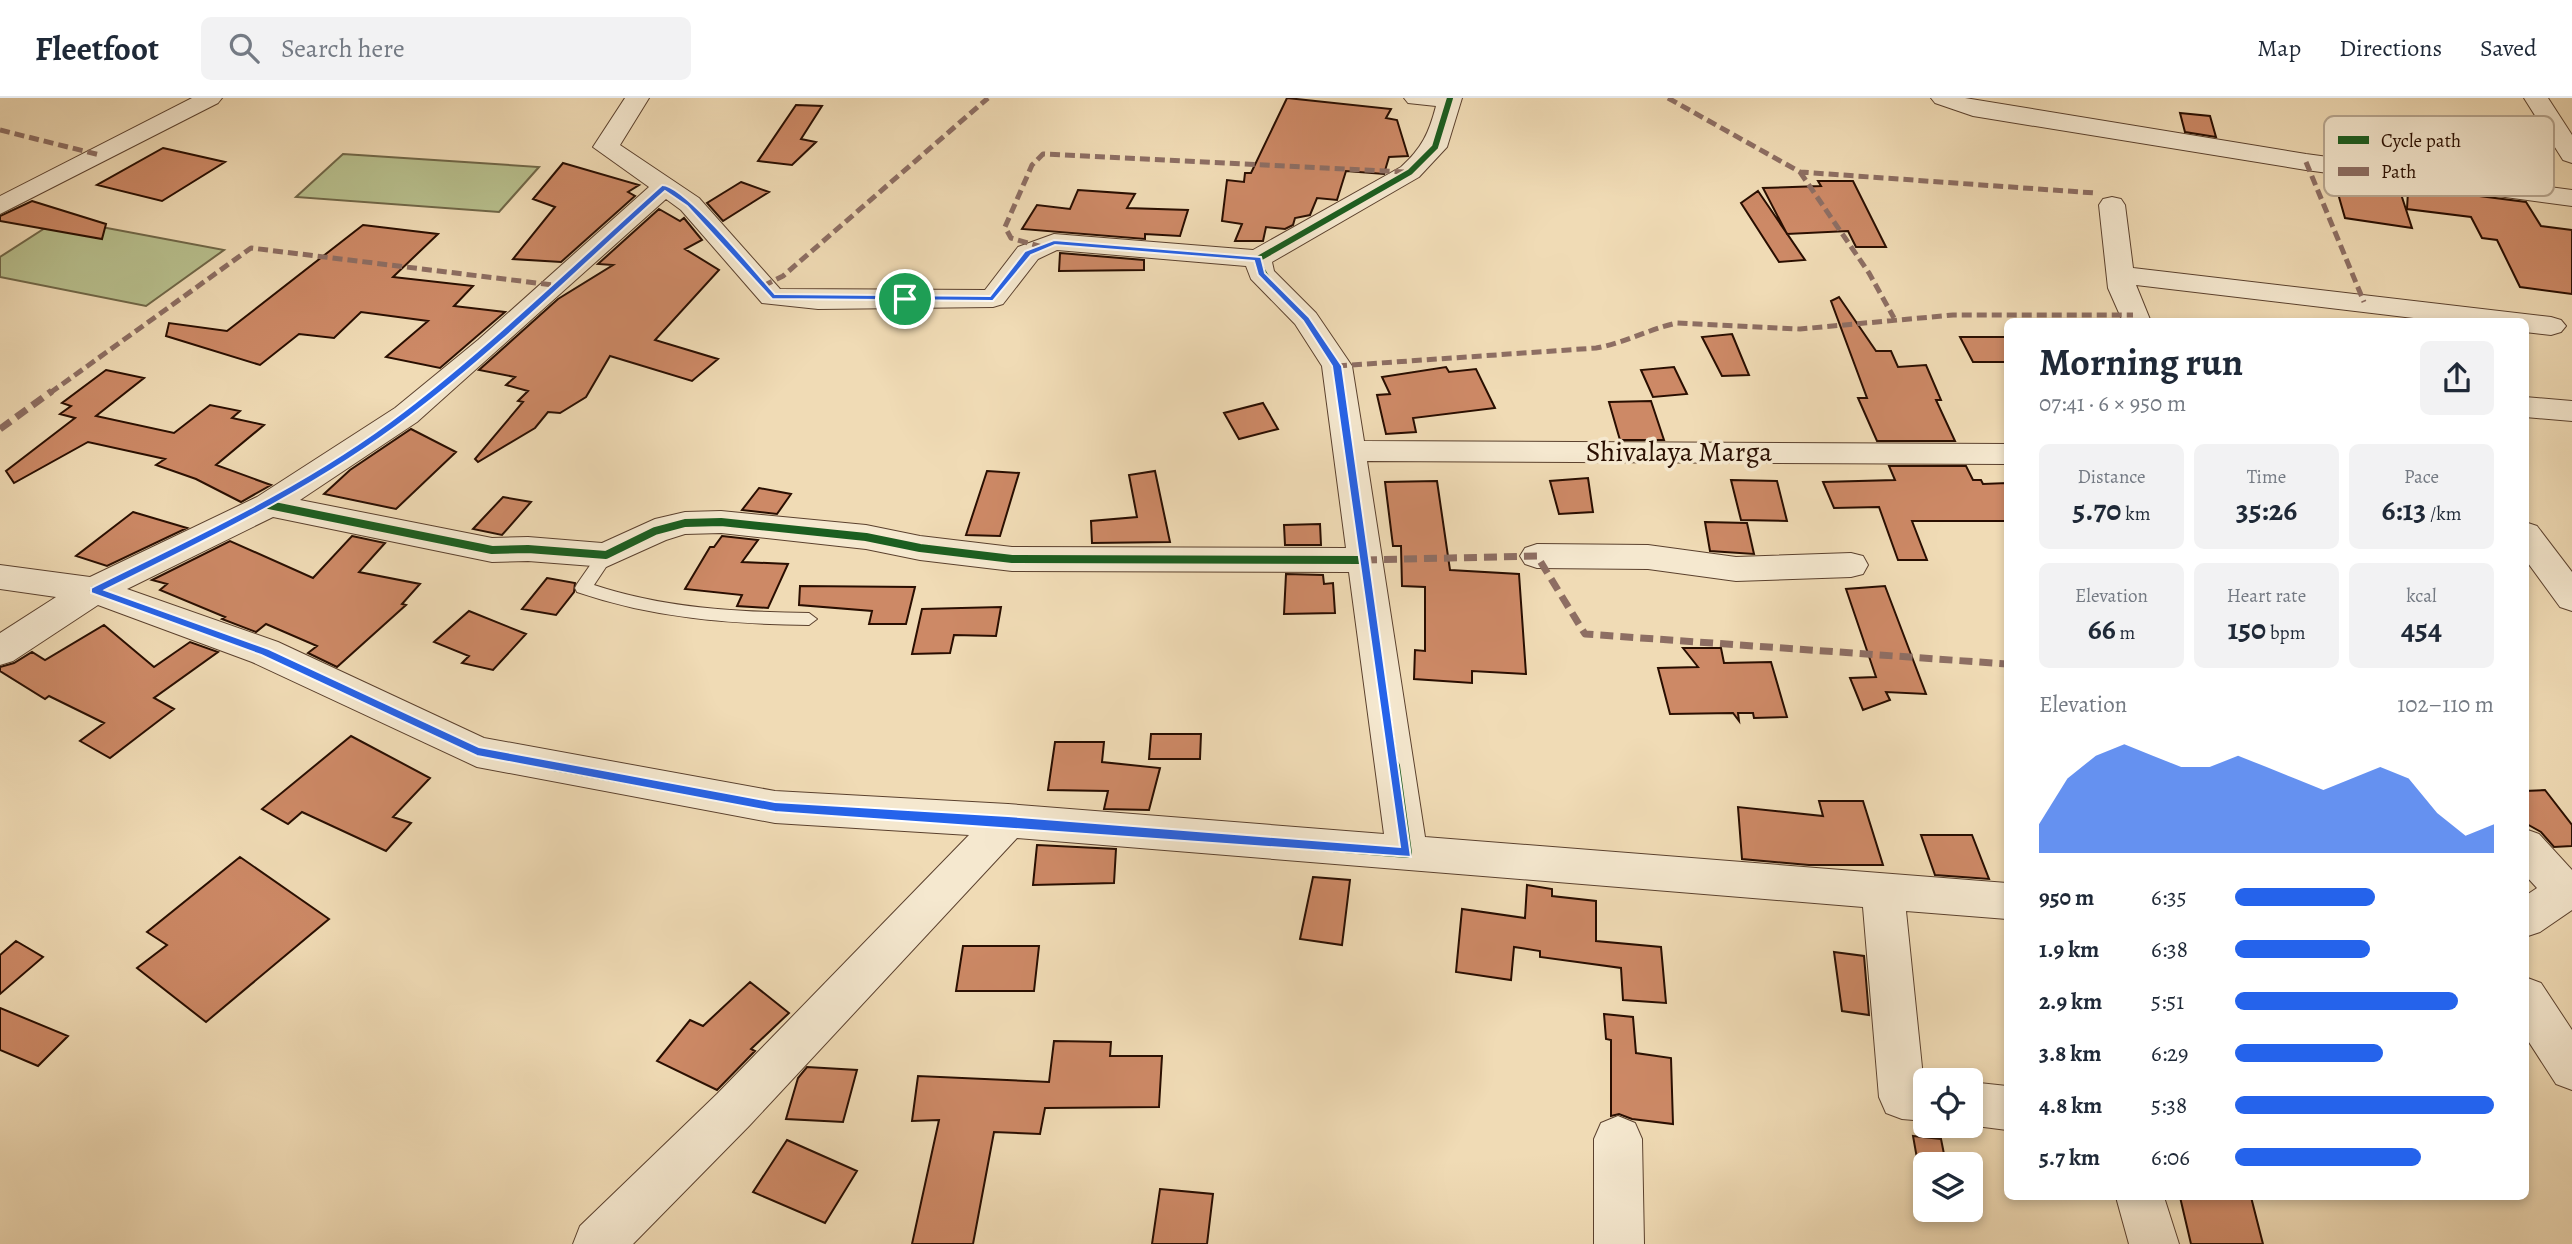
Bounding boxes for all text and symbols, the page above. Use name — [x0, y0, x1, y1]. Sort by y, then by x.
search box — [201, 17, 691, 80]
text: Fleetfoot — [35, 26, 159, 71]
icon: search — [225, 29, 263, 67]
text: Search here — [281, 31, 405, 66]
text: Map — [2257, 32, 2301, 64]
text: Directions — [2339, 32, 2442, 64]
text: Saved — [2480, 32, 2537, 64]
legend — [2324, 116, 2554, 196]
text: Cycle path — [2381, 128, 2461, 154]
text: Path — [2381, 159, 2416, 185]
pin — [875, 269, 935, 329]
icon: arrive — [886, 280, 924, 318]
text: Morning run — [2039, 336, 2243, 388]
button: share — [2420, 341, 2494, 415]
text: 07:41 · 6 × 950 m — [2039, 388, 2186, 419]
street label: Shivalaya Marga — [1586, 433, 1772, 471]
text: Distance — [2077, 464, 2146, 490]
text: Time — [2247, 464, 2286, 490]
text: Pace — [2404, 464, 2439, 490]
text: 5.70 — [2073, 490, 2121, 530]
text: 35:26 — [2236, 490, 2297, 530]
text: 6:13 — [2381, 490, 2426, 530]
text: km — [2121, 501, 2150, 527]
text: /km — [2426, 501, 2462, 527]
text: Elevation — [2075, 583, 2148, 609]
text: Heart rate — [2227, 583, 2306, 609]
text: kcal — [2406, 583, 2437, 609]
text: 66 — [2088, 609, 2116, 649]
text: 150 — [2228, 609, 2266, 649]
text: 454 — [2401, 609, 2442, 649]
text: m — [2116, 620, 2135, 646]
text: bpm — [2266, 620, 2305, 646]
text: Elevation — [2039, 689, 2127, 720]
text: 102–110 m — [2397, 689, 2494, 720]
text: 950 m — [2039, 882, 2094, 913]
text: 6:35 — [2151, 882, 2187, 913]
text: 1.9 km — [2039, 934, 2099, 965]
text: 6:38 — [2151, 934, 2188, 965]
text: 2.9 km — [2039, 986, 2102, 1017]
text: 5:51 — [2151, 986, 2184, 1017]
text: 3.8 km — [2039, 1038, 2101, 1069]
text: 6:29 — [2151, 1038, 2189, 1069]
map controls — [1913, 1068, 1983, 1222]
button: locate — [1913, 1068, 1983, 1138]
text: 4.8 km — [2039, 1090, 2102, 1121]
text: 5:38 — [2151, 1090, 2187, 1121]
text: 5.7 km — [2039, 1142, 2100, 1173]
text: 6:06 — [2151, 1142, 2190, 1173]
button: layers — [1913, 1152, 1983, 1222]

